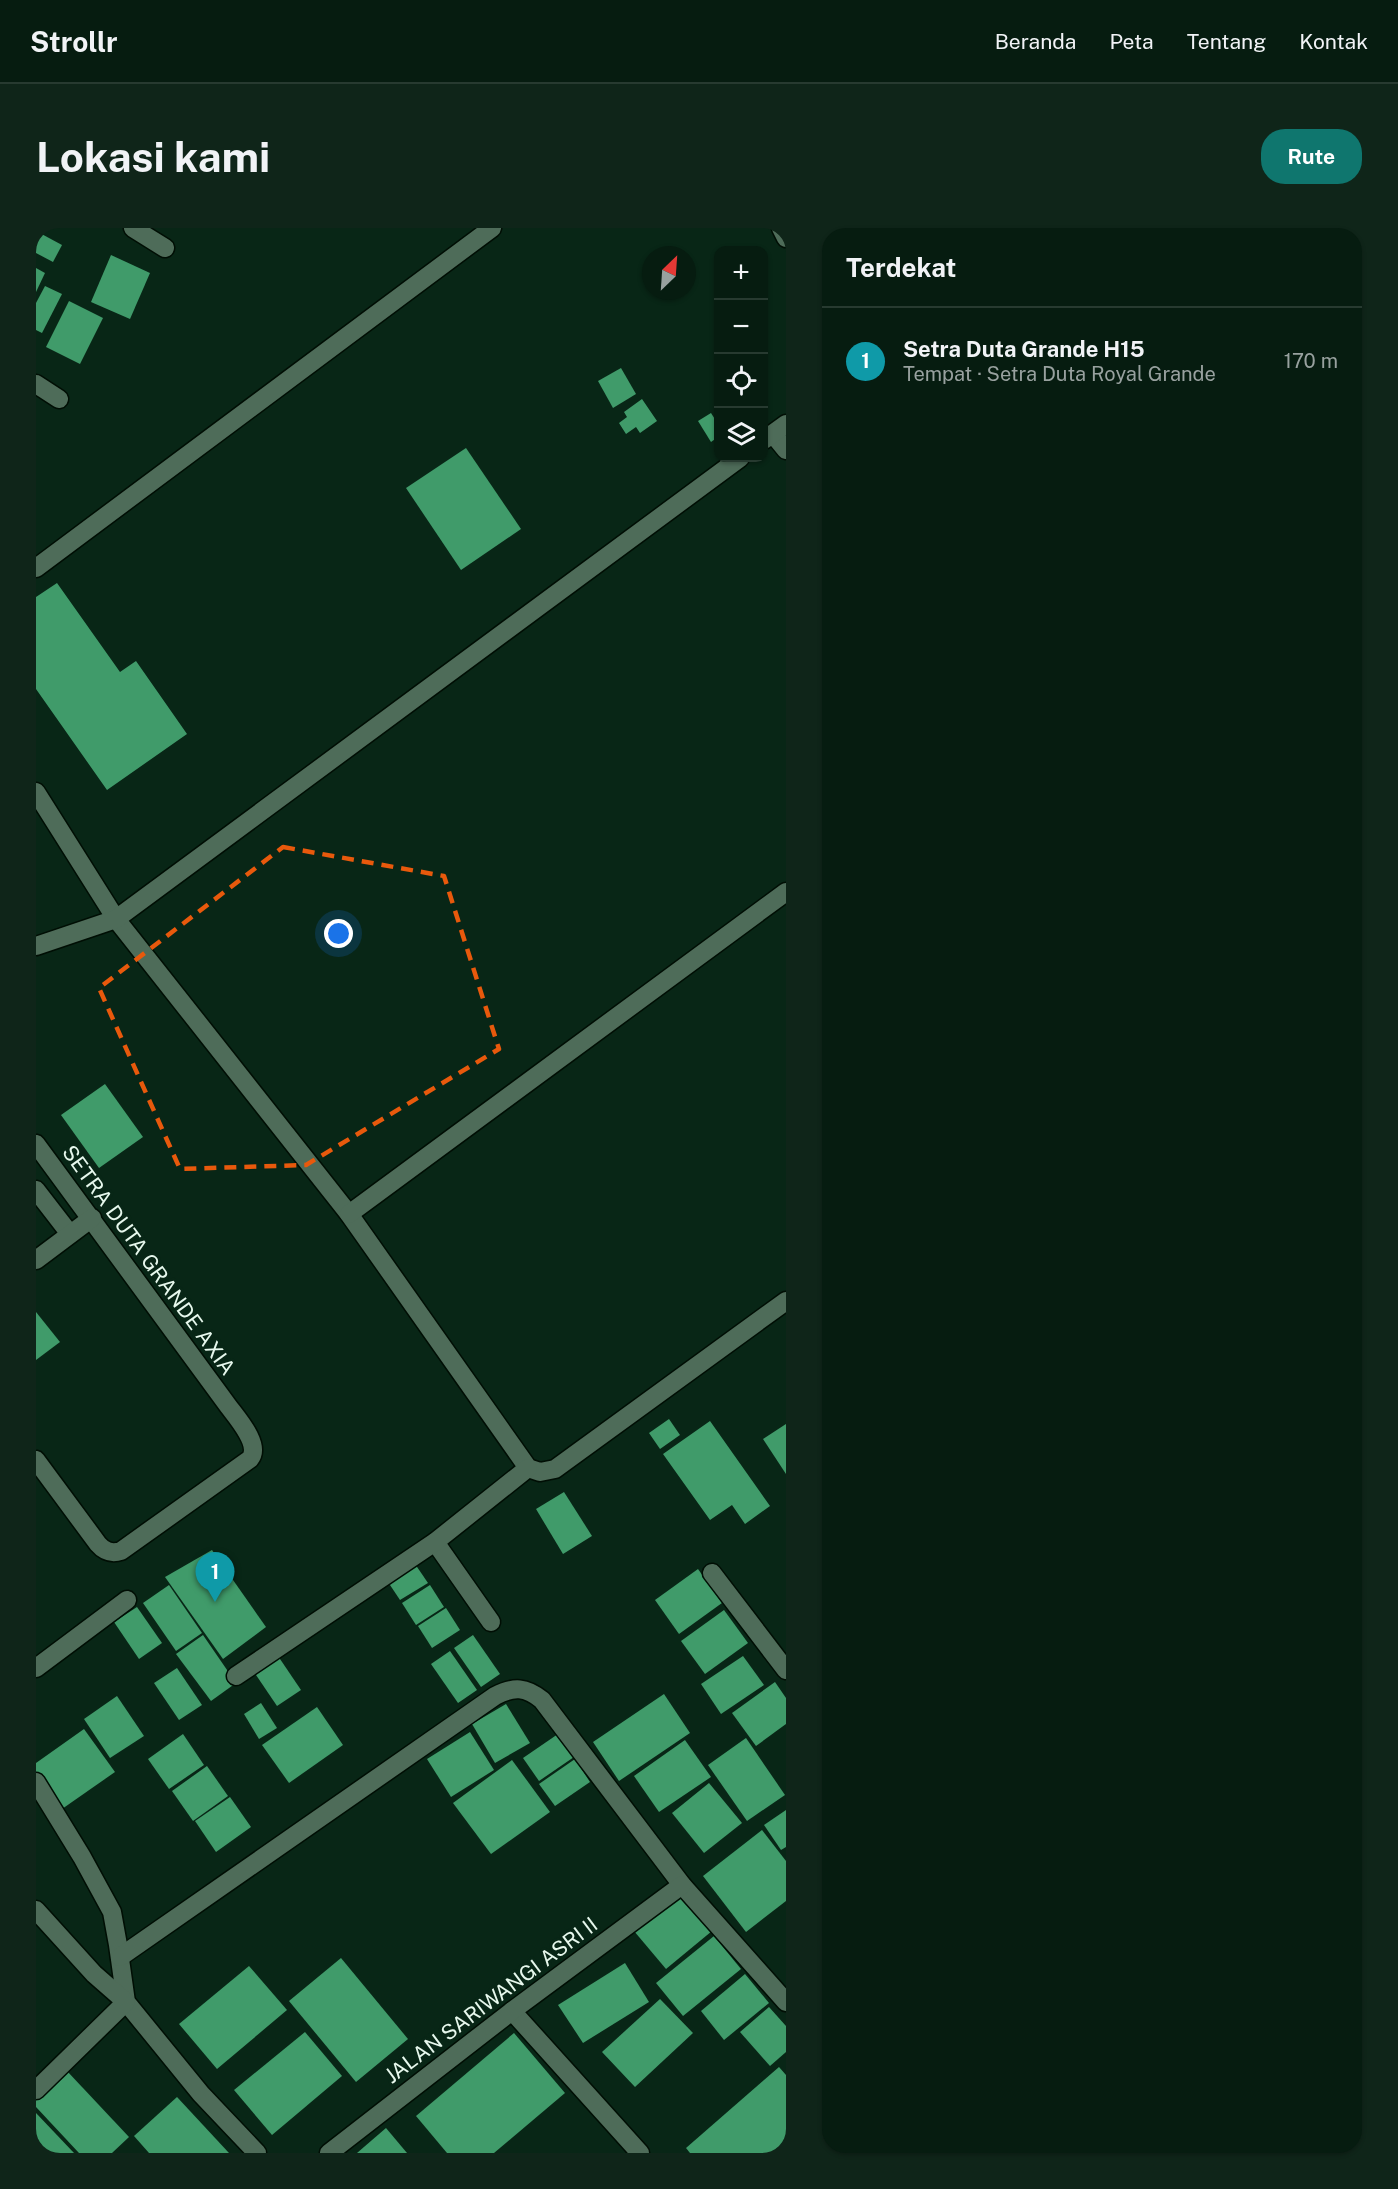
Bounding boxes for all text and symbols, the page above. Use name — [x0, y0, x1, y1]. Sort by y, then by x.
text: Strollr — [30, 25, 118, 58]
text: Beranda — [995, 29, 1076, 54]
text: Peta — [1109, 29, 1154, 54]
text: Tentang — [1187, 29, 1266, 54]
text: Kontak — [1299, 29, 1368, 54]
button: Rute — [1261, 129, 1362, 184]
text: Lokasi kami — [36, 132, 270, 181]
north arrow — [642, 246, 696, 300]
map controls — [714, 246, 768, 462]
button: + — [714, 246, 768, 300]
text: Terdekat — [846, 252, 956, 283]
button: − — [714, 300, 768, 354]
text: Setra Duta Grande H15 — [903, 336, 1145, 362]
text: 1 — [861, 349, 870, 373]
text: 170 m — [1284, 349, 1338, 373]
button: locate — [714, 354, 768, 408]
text: Tempat · Setra Duta Royal Grande — [903, 362, 1216, 386]
button: layers — [714, 408, 768, 462]
your location — [324, 919, 353, 948]
street label: SETRA DUTA GRANDE AXIA — [57, 1140, 241, 1380]
pin: 1 — [196, 1552, 234, 1602]
street label: JALAN SARIWANGI ASRI II — [380, 1912, 602, 2088]

